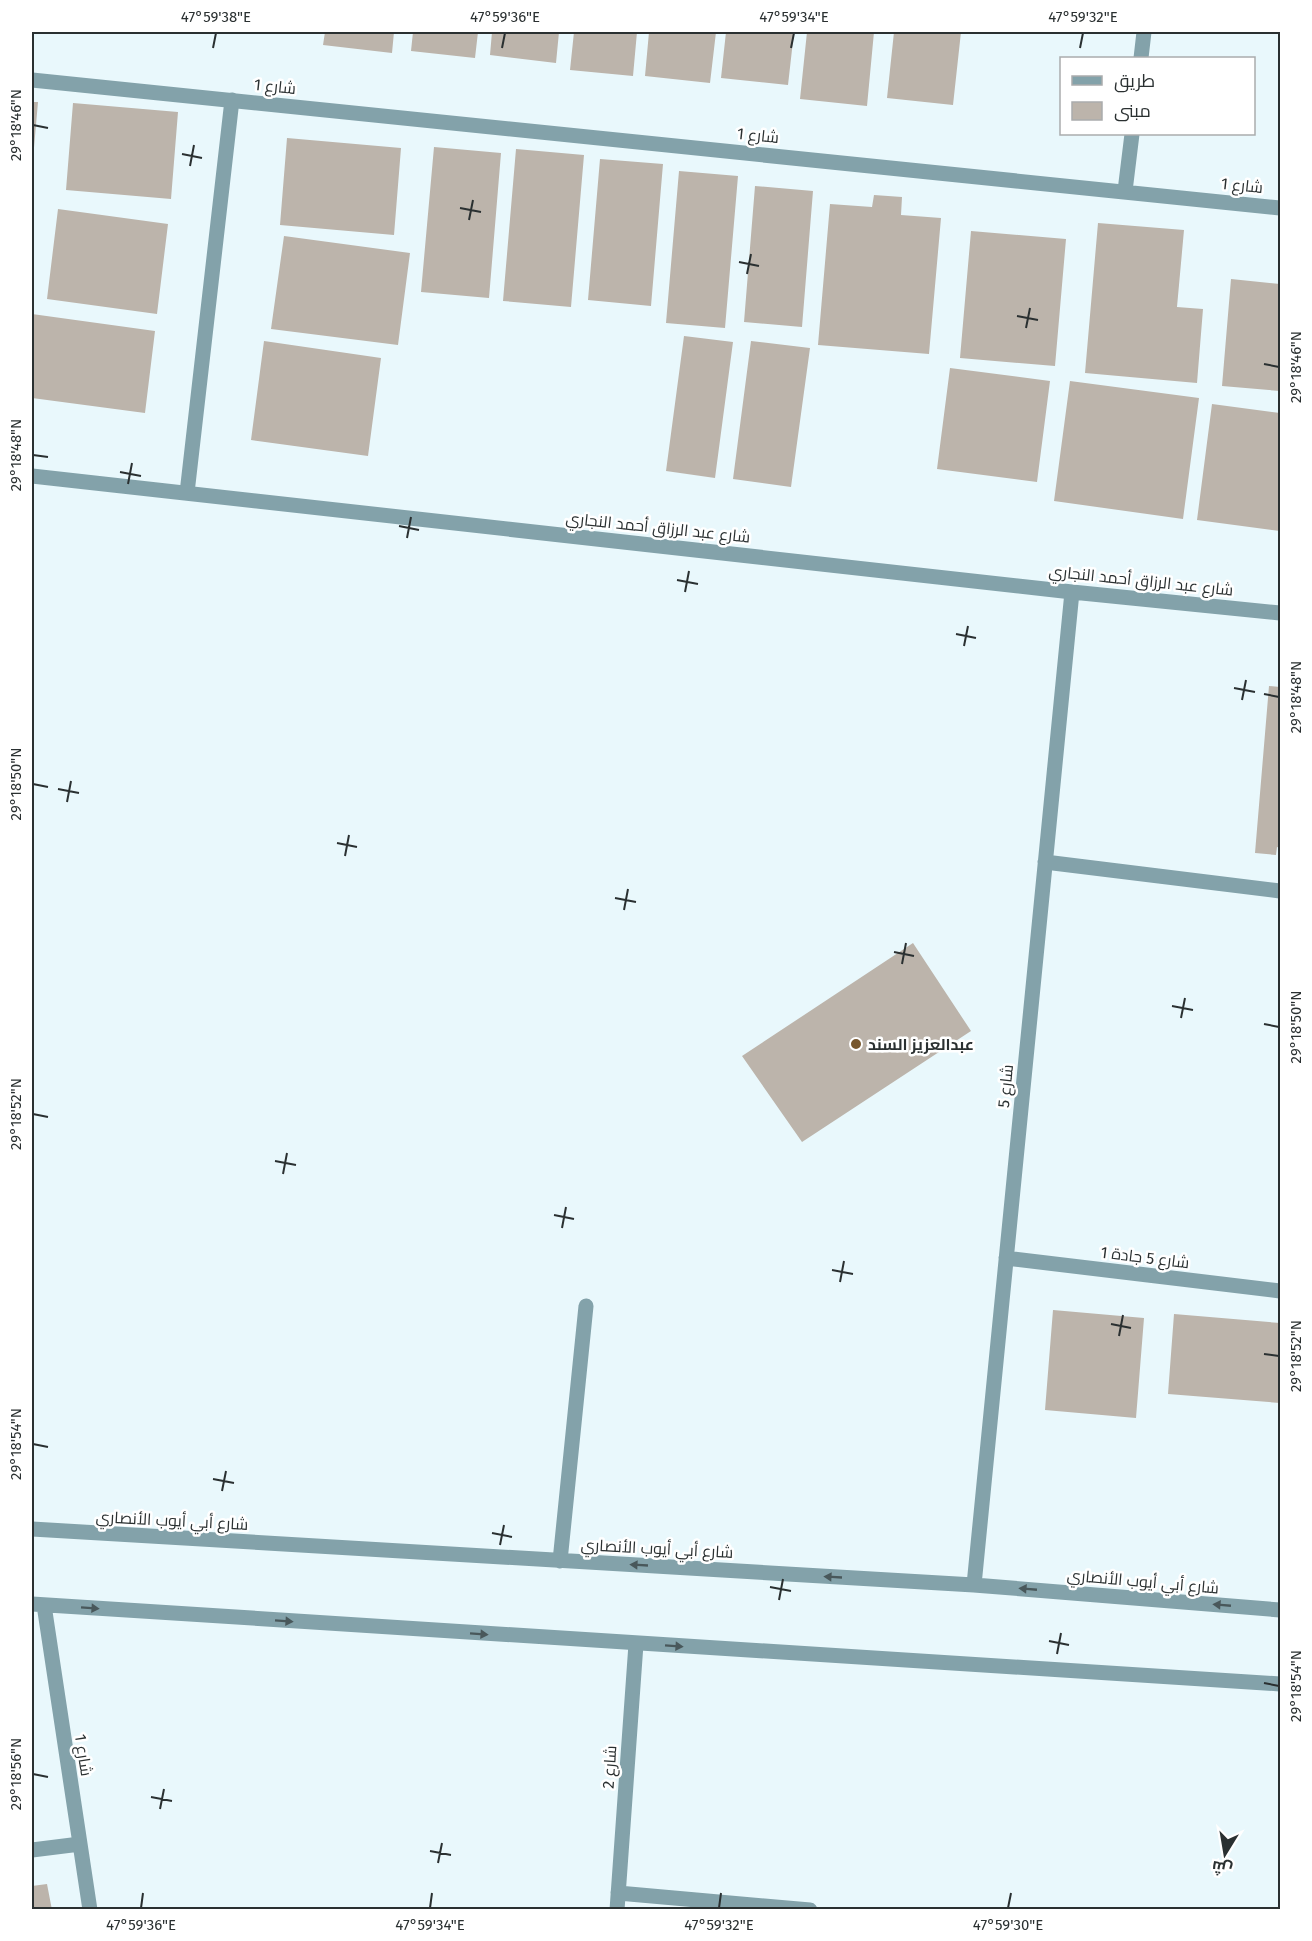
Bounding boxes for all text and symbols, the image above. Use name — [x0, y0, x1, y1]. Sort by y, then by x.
text: 47°59'38"E — [181, 8, 251, 26]
text: 47°59'36"E — [470, 8, 540, 26]
text: 47°59'34"E — [759, 8, 829, 26]
text: 47°59'32"E — [1048, 8, 1118, 26]
legend — [1060, 57, 1255, 135]
text: طريق — [1114, 70, 1155, 93]
street label: شارع 1 — [253, 75, 297, 100]
text: 29°18'46"N — [7, 89, 25, 161]
text: مبنى — [1114, 100, 1151, 122]
street label: شارع 1 — [736, 124, 780, 149]
street label: شارع 1 — [1220, 174, 1264, 199]
text: 29°18'46"N — [1287, 331, 1305, 403]
text: 29°18'48"N — [7, 419, 25, 491]
street label: شارع عبد الرزاق أحمد النجاري — [564, 508, 751, 551]
street label: شارع عبد الرزاق أحمد النجاري — [1047, 561, 1234, 604]
text: 29°18'48"N — [1287, 661, 1305, 733]
text: 29°18'50"N — [7, 748, 25, 820]
text: 29°18'50"N — [1287, 991, 1305, 1063]
place label: عبدالعزيز السند — [868, 1035, 974, 1054]
marker: عبدالعزيز السند — [849, 1037, 863, 1051]
street label: شارع 5 — [994, 1064, 1019, 1109]
text: 29°18'52"N — [7, 1078, 25, 1150]
street label: شارع 5 جادة 1 — [1099, 1243, 1190, 1274]
text: 29°18'52"N — [1287, 1320, 1305, 1392]
text: 29°18'54"N — [7, 1408, 25, 1480]
street label: شارع أبي أيوب الأنصاري — [95, 1507, 249, 1538]
street label: شارع أبي أيوب الأنصاري — [580, 1535, 734, 1566]
one-way arrow — [629, 1561, 648, 1570]
street label: شارع أبي أيوب الأنصاري — [1066, 1565, 1220, 1602]
one-way arrow — [824, 1572, 843, 1581]
one-way arrow — [1018, 1584, 1037, 1594]
one-way arrow — [1213, 1601, 1232, 1610]
one-way arrow — [80, 1603, 99, 1613]
one-way arrow — [275, 1616, 294, 1626]
one-way arrow — [470, 1629, 489, 1638]
one-way arrow — [664, 1641, 683, 1651]
text: 29°18'54"N — [1287, 1650, 1305, 1722]
street label: شارع 1 — [69, 1733, 96, 1778]
text: 29°18'56"N — [7, 1738, 25, 1810]
street label: شارع 2 — [599, 1745, 622, 1789]
north arrow — [1195, 1824, 1255, 1884]
text: ش — [1210, 1857, 1234, 1880]
text: 47°59'36"E — [106, 1916, 176, 1934]
text: 47°59'34"E — [395, 1916, 465, 1934]
text: 47°59'32"E — [684, 1916, 754, 1934]
text: 47°59'30"E — [973, 1916, 1043, 1934]

